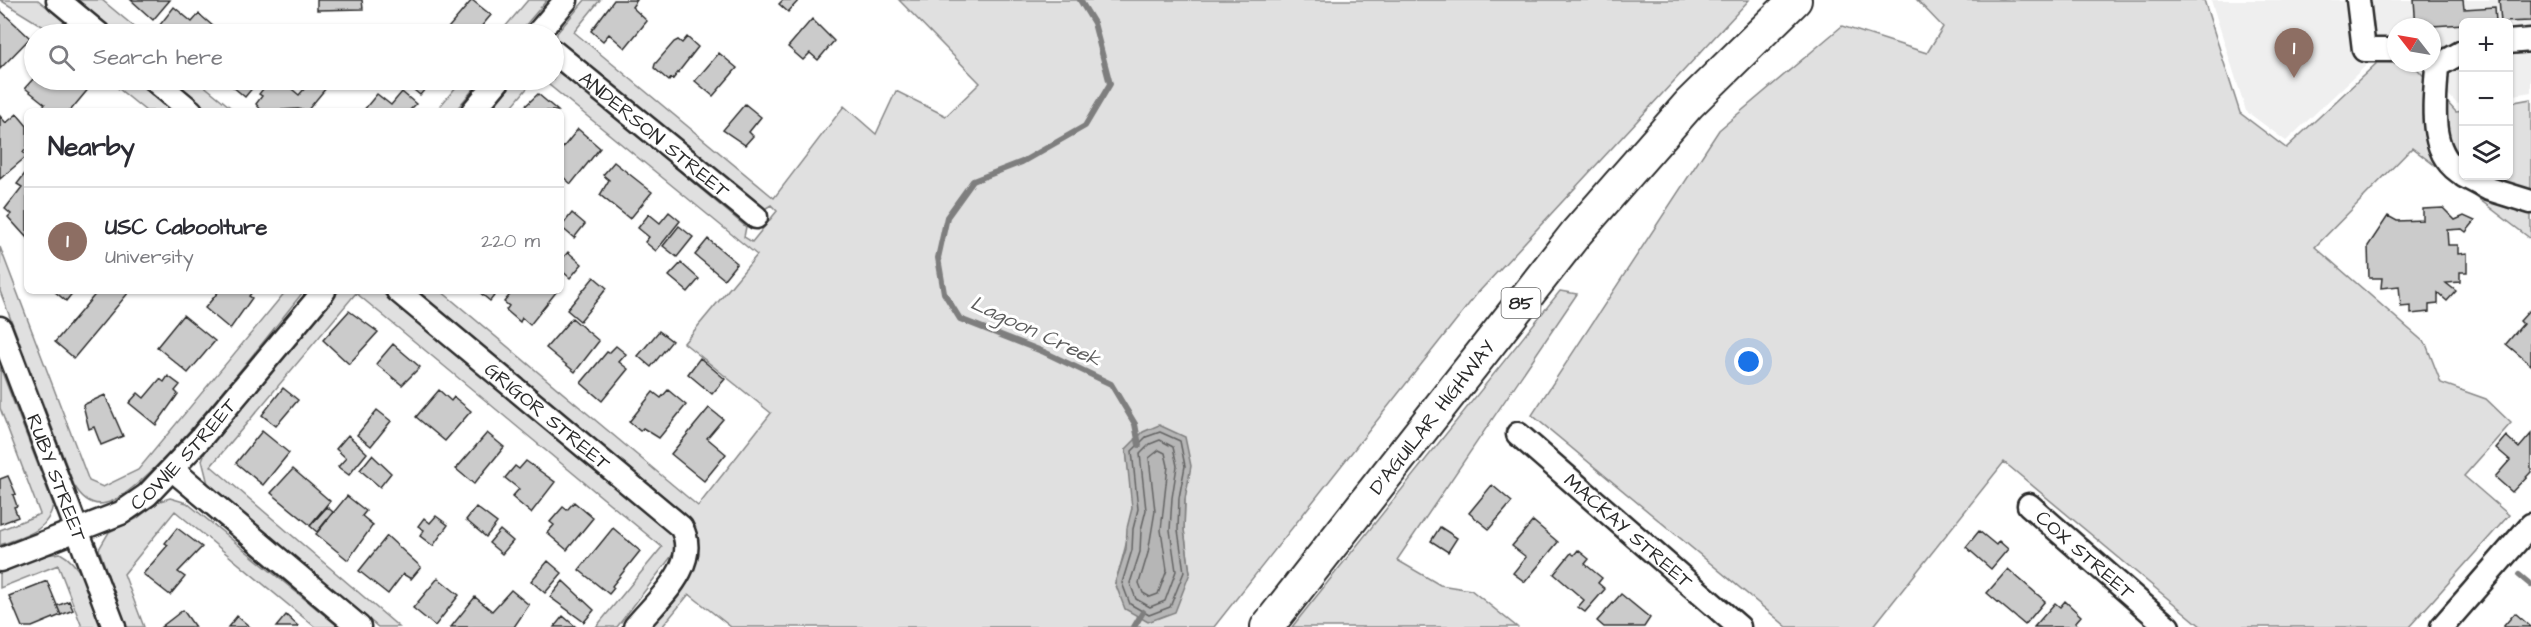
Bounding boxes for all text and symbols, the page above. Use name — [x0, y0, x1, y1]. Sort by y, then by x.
north arrow — [2387, 18, 2441, 72]
map controls — [2459, 18, 2513, 180]
button: + — [2459, 18, 2513, 72]
search box — [24, 24, 564, 90]
pin: 1 — [2274, 28, 2314, 78]
icon: search — [45, 41, 78, 74]
text: Search here — [93, 42, 223, 73]
street label: ANDERSON STREET — [573, 65, 736, 205]
button: − — [2459, 72, 2513, 126]
button: layers — [2459, 126, 2513, 180]
text: Nearby — [48, 129, 135, 165]
text: USC Caboolture — [105, 212, 267, 243]
text: 1 — [66, 227, 69, 255]
text: 220 m — [481, 227, 540, 255]
text: University — [105, 243, 194, 271]
road number: 85 — [1502, 288, 1540, 318]
water label: Lagoon Creek — [965, 289, 1107, 376]
street label: D'AGUILAR HIGHWAY — [1363, 334, 1502, 501]
your location — [1734, 347, 1763, 376]
street label: GRIGOR STREET — [478, 356, 617, 478]
street label: COWIE STREET — [125, 392, 244, 518]
street label: RUBY STREET — [19, 410, 93, 546]
street label: MACKAY STREET — [1558, 467, 1699, 596]
street label: COX STREET — [2029, 504, 2141, 607]

